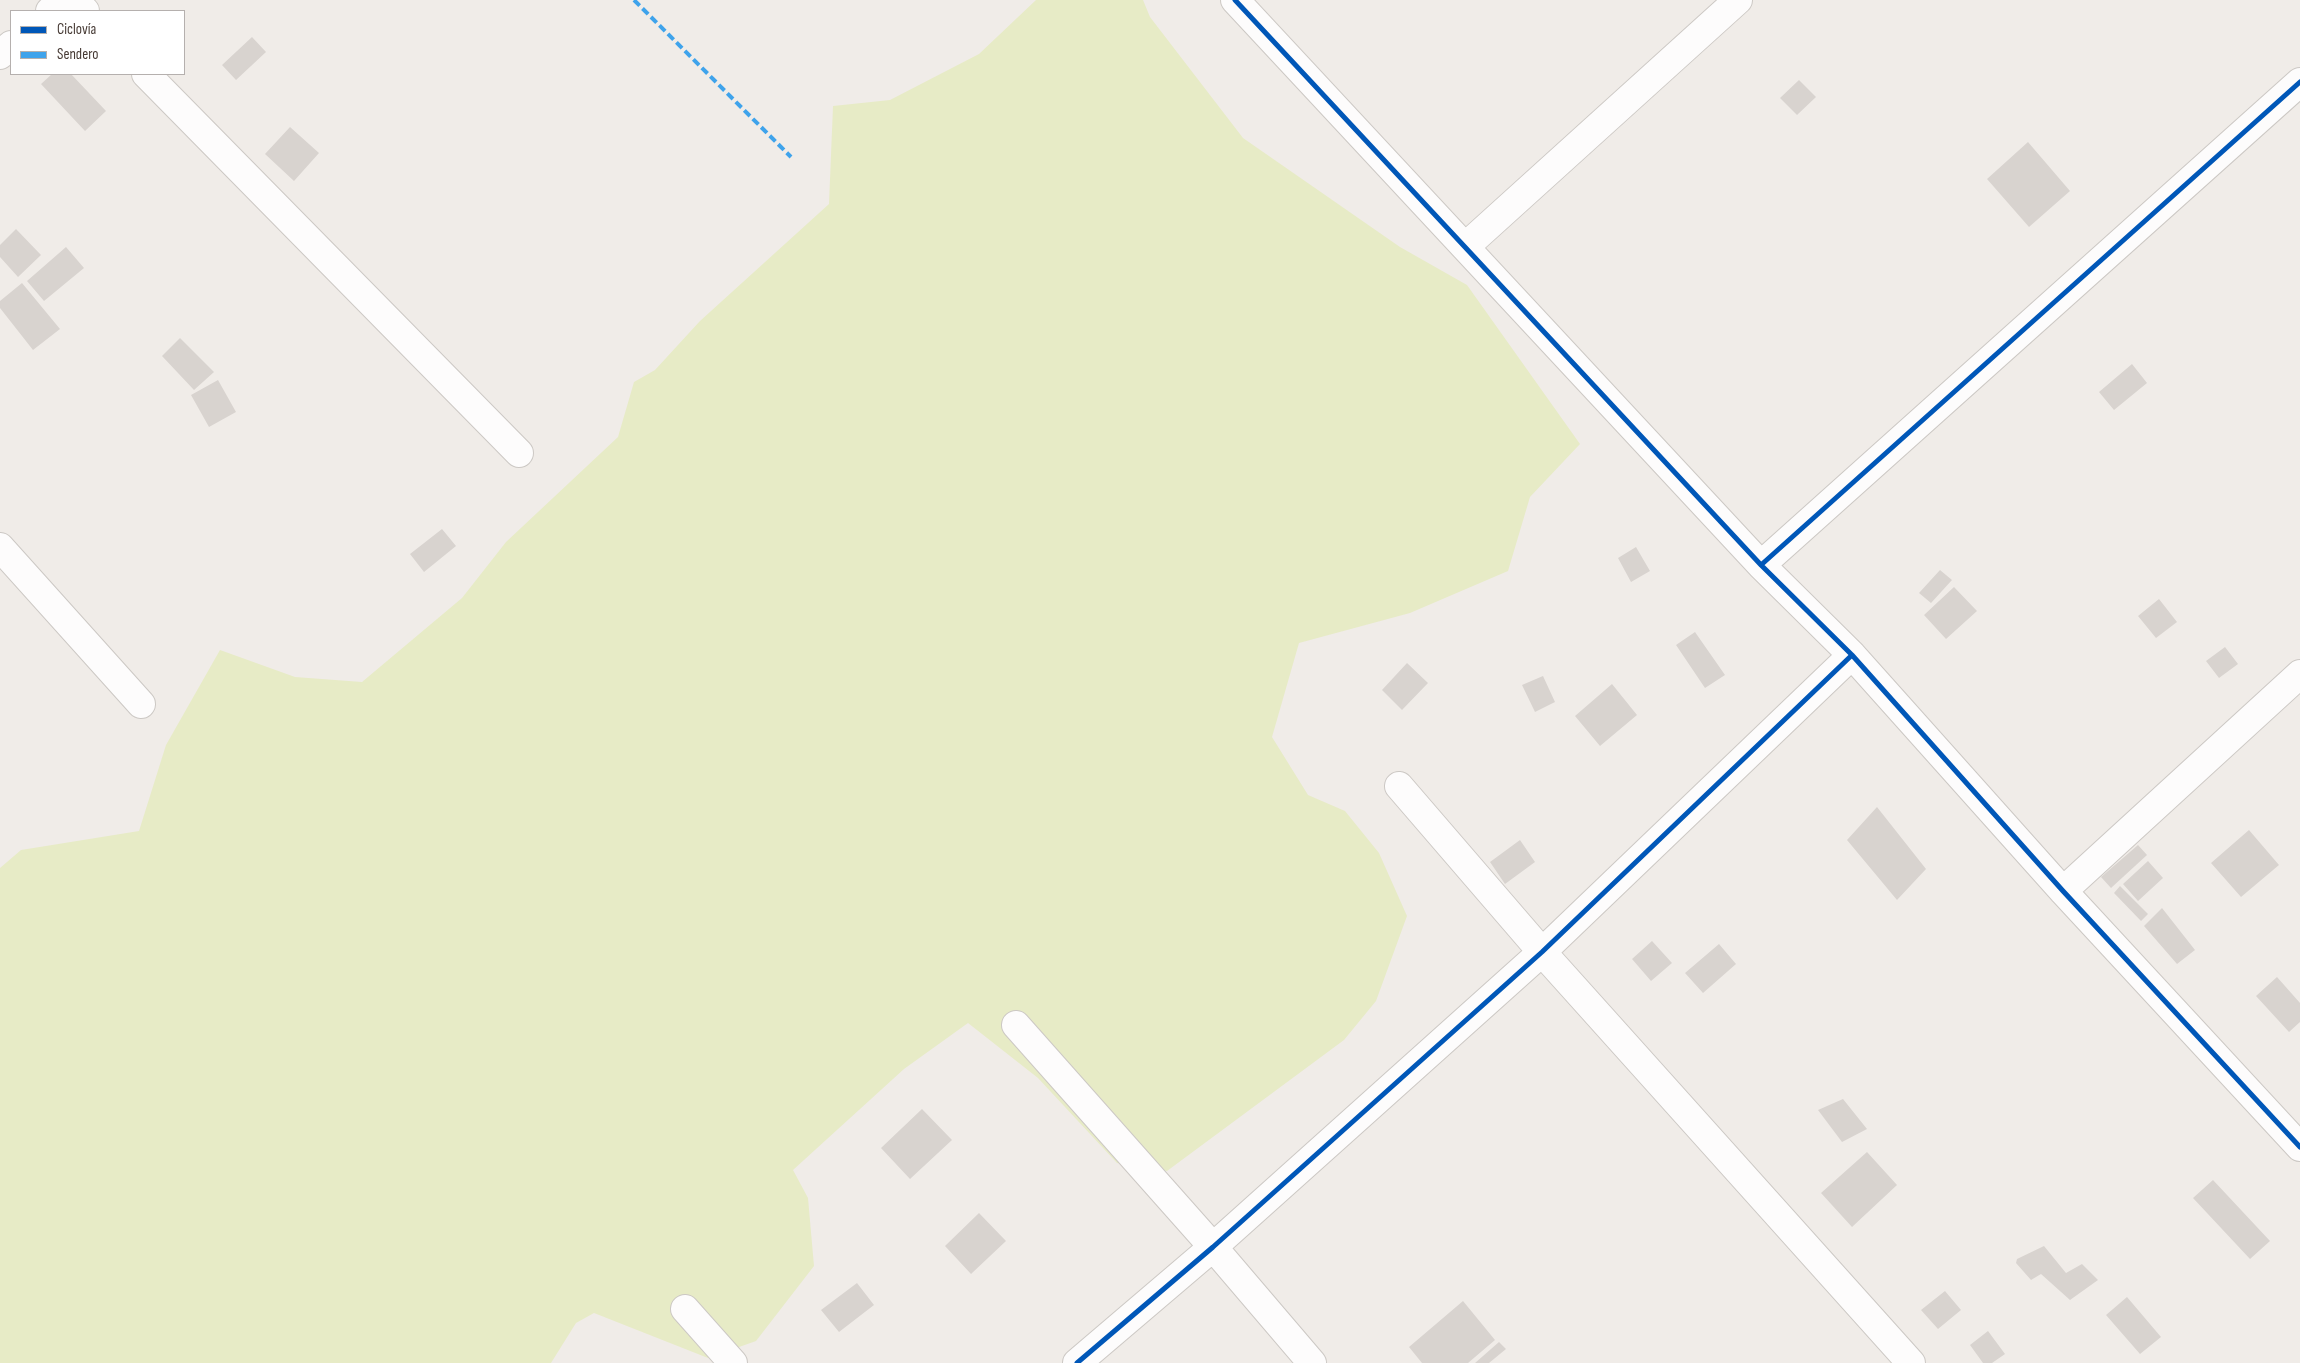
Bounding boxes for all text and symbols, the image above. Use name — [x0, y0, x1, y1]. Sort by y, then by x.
legend — [10, 10, 185, 75]
text: Ciclovía — [57, 20, 96, 39]
text: Sendero — [57, 45, 98, 64]

